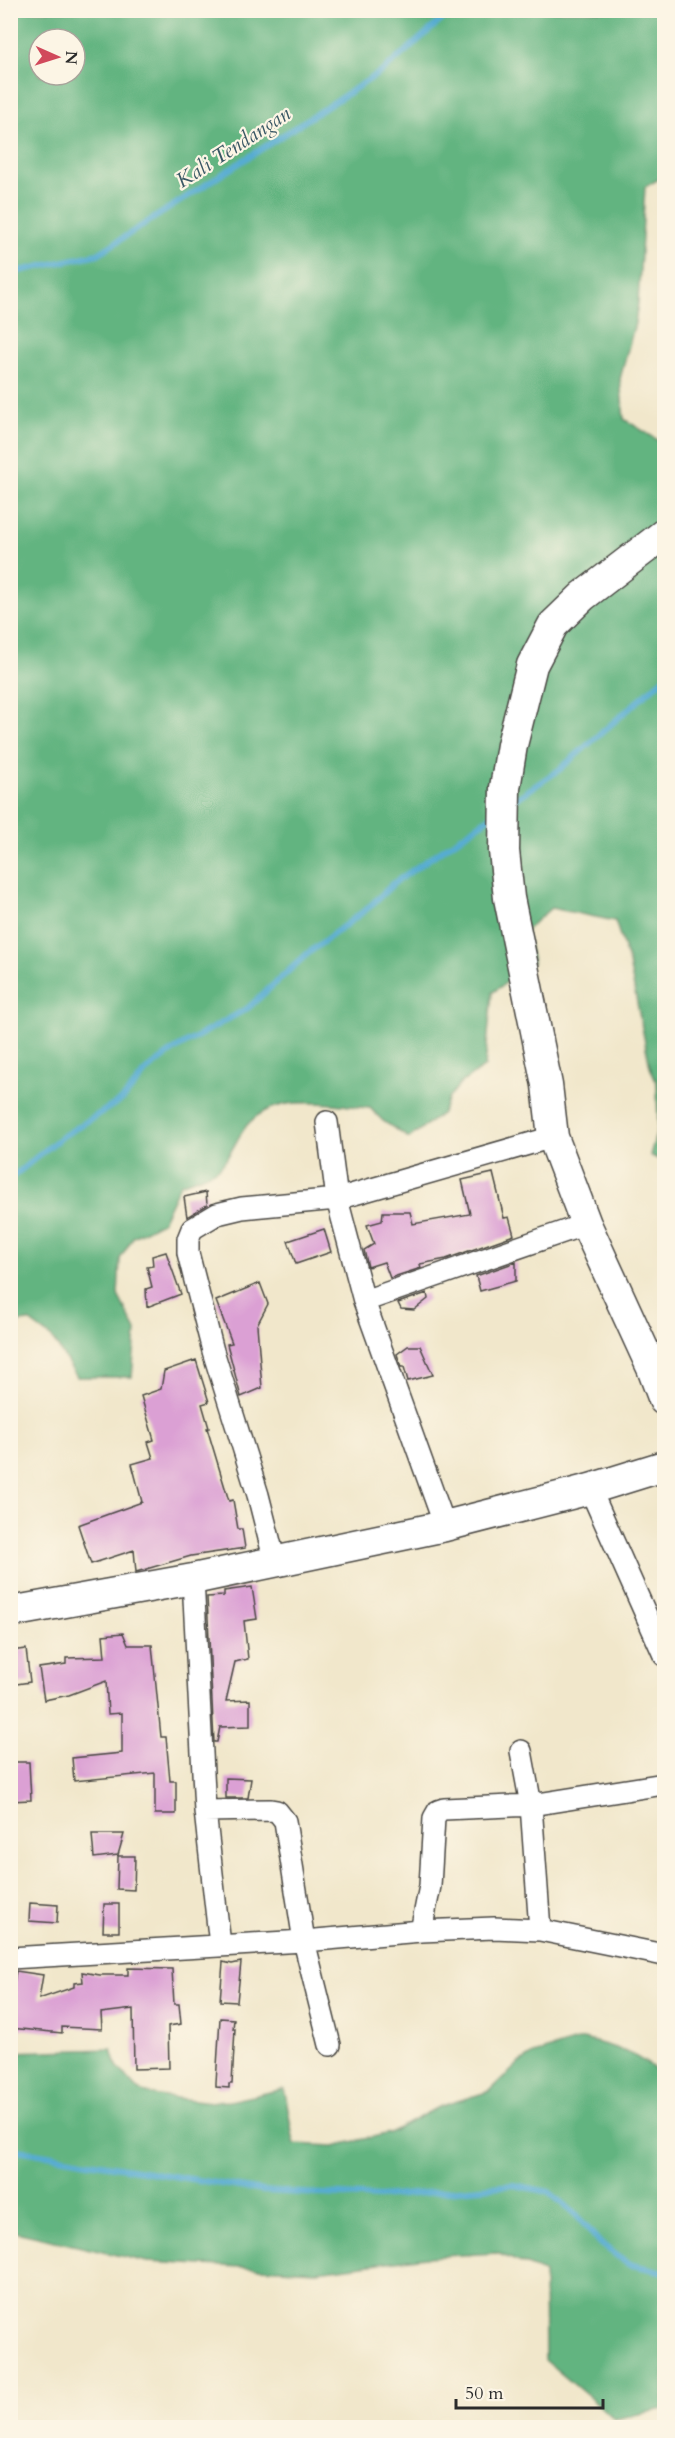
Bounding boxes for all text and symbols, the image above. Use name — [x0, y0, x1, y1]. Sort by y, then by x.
north arrow — [27, 27, 87, 87]
text: N — [60, 50, 82, 65]
water label: Kali Tendangan — [170, 99, 297, 195]
scale bar — [456, 2372, 603, 2410]
text: 50 m — [465, 2381, 504, 2406]

